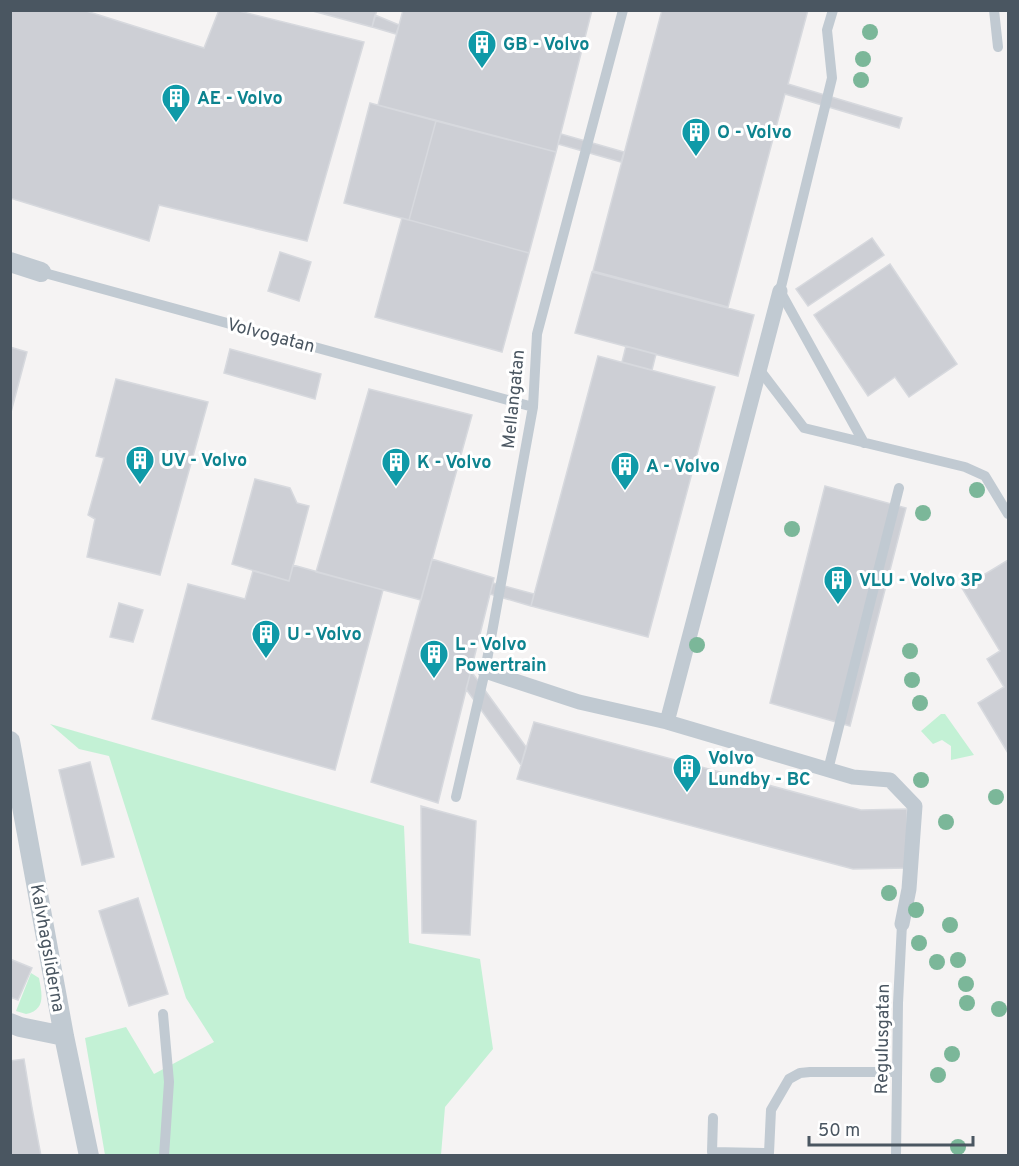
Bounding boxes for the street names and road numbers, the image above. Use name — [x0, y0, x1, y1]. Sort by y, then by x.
street label: Volvogatan — [224, 314, 317, 359]
street label: Mellangatan — [498, 348, 531, 450]
street label: Kalvhagsliderna — [24, 883, 69, 1014]
street label: Regulusgatan — [871, 983, 896, 1095]

